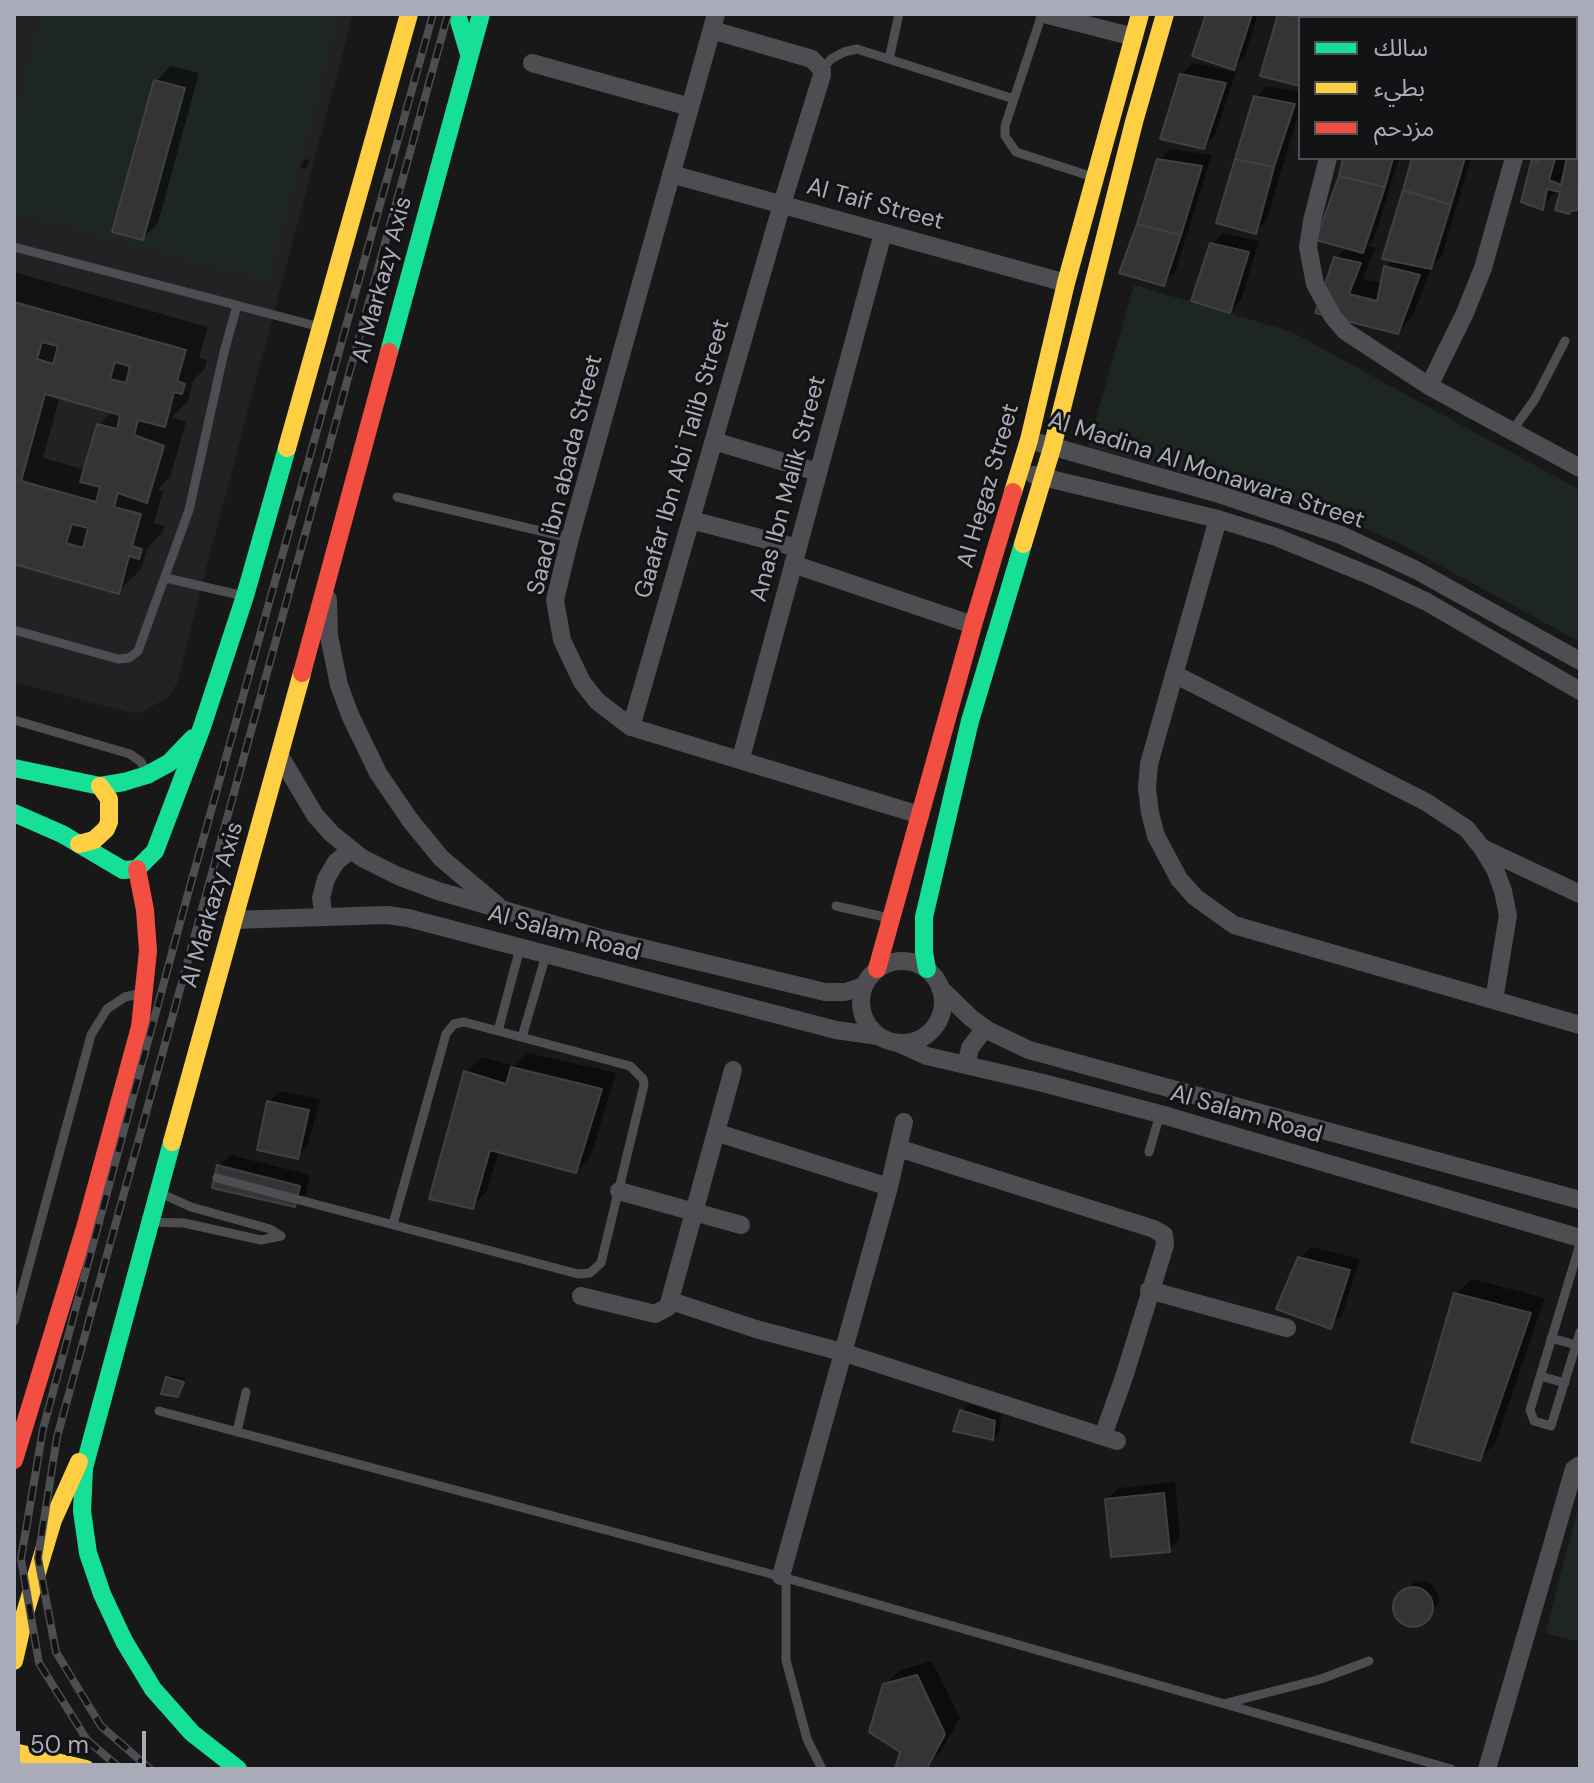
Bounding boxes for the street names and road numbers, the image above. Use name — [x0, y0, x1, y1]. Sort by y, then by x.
street label: Al Taif Street — [803, 173, 947, 237]
street label: Al Markazy Axis — [347, 194, 419, 366]
street label: Gaafar Ibn Abi Talib Street — [629, 316, 737, 602]
street label: Saad ibn abada Street — [522, 352, 610, 598]
street label: Anas Ibn Malik Street — [745, 373, 833, 605]
street label: Al Hegaz Street — [952, 401, 1026, 571]
street label: Al Madina Al Monawara Street — [1044, 406, 1368, 536]
street label: Al Markazy Axis — [176, 819, 250, 991]
street label: Al Salam Road — [485, 900, 643, 968]
street label: Al Salam Road — [1167, 1080, 1325, 1150]

